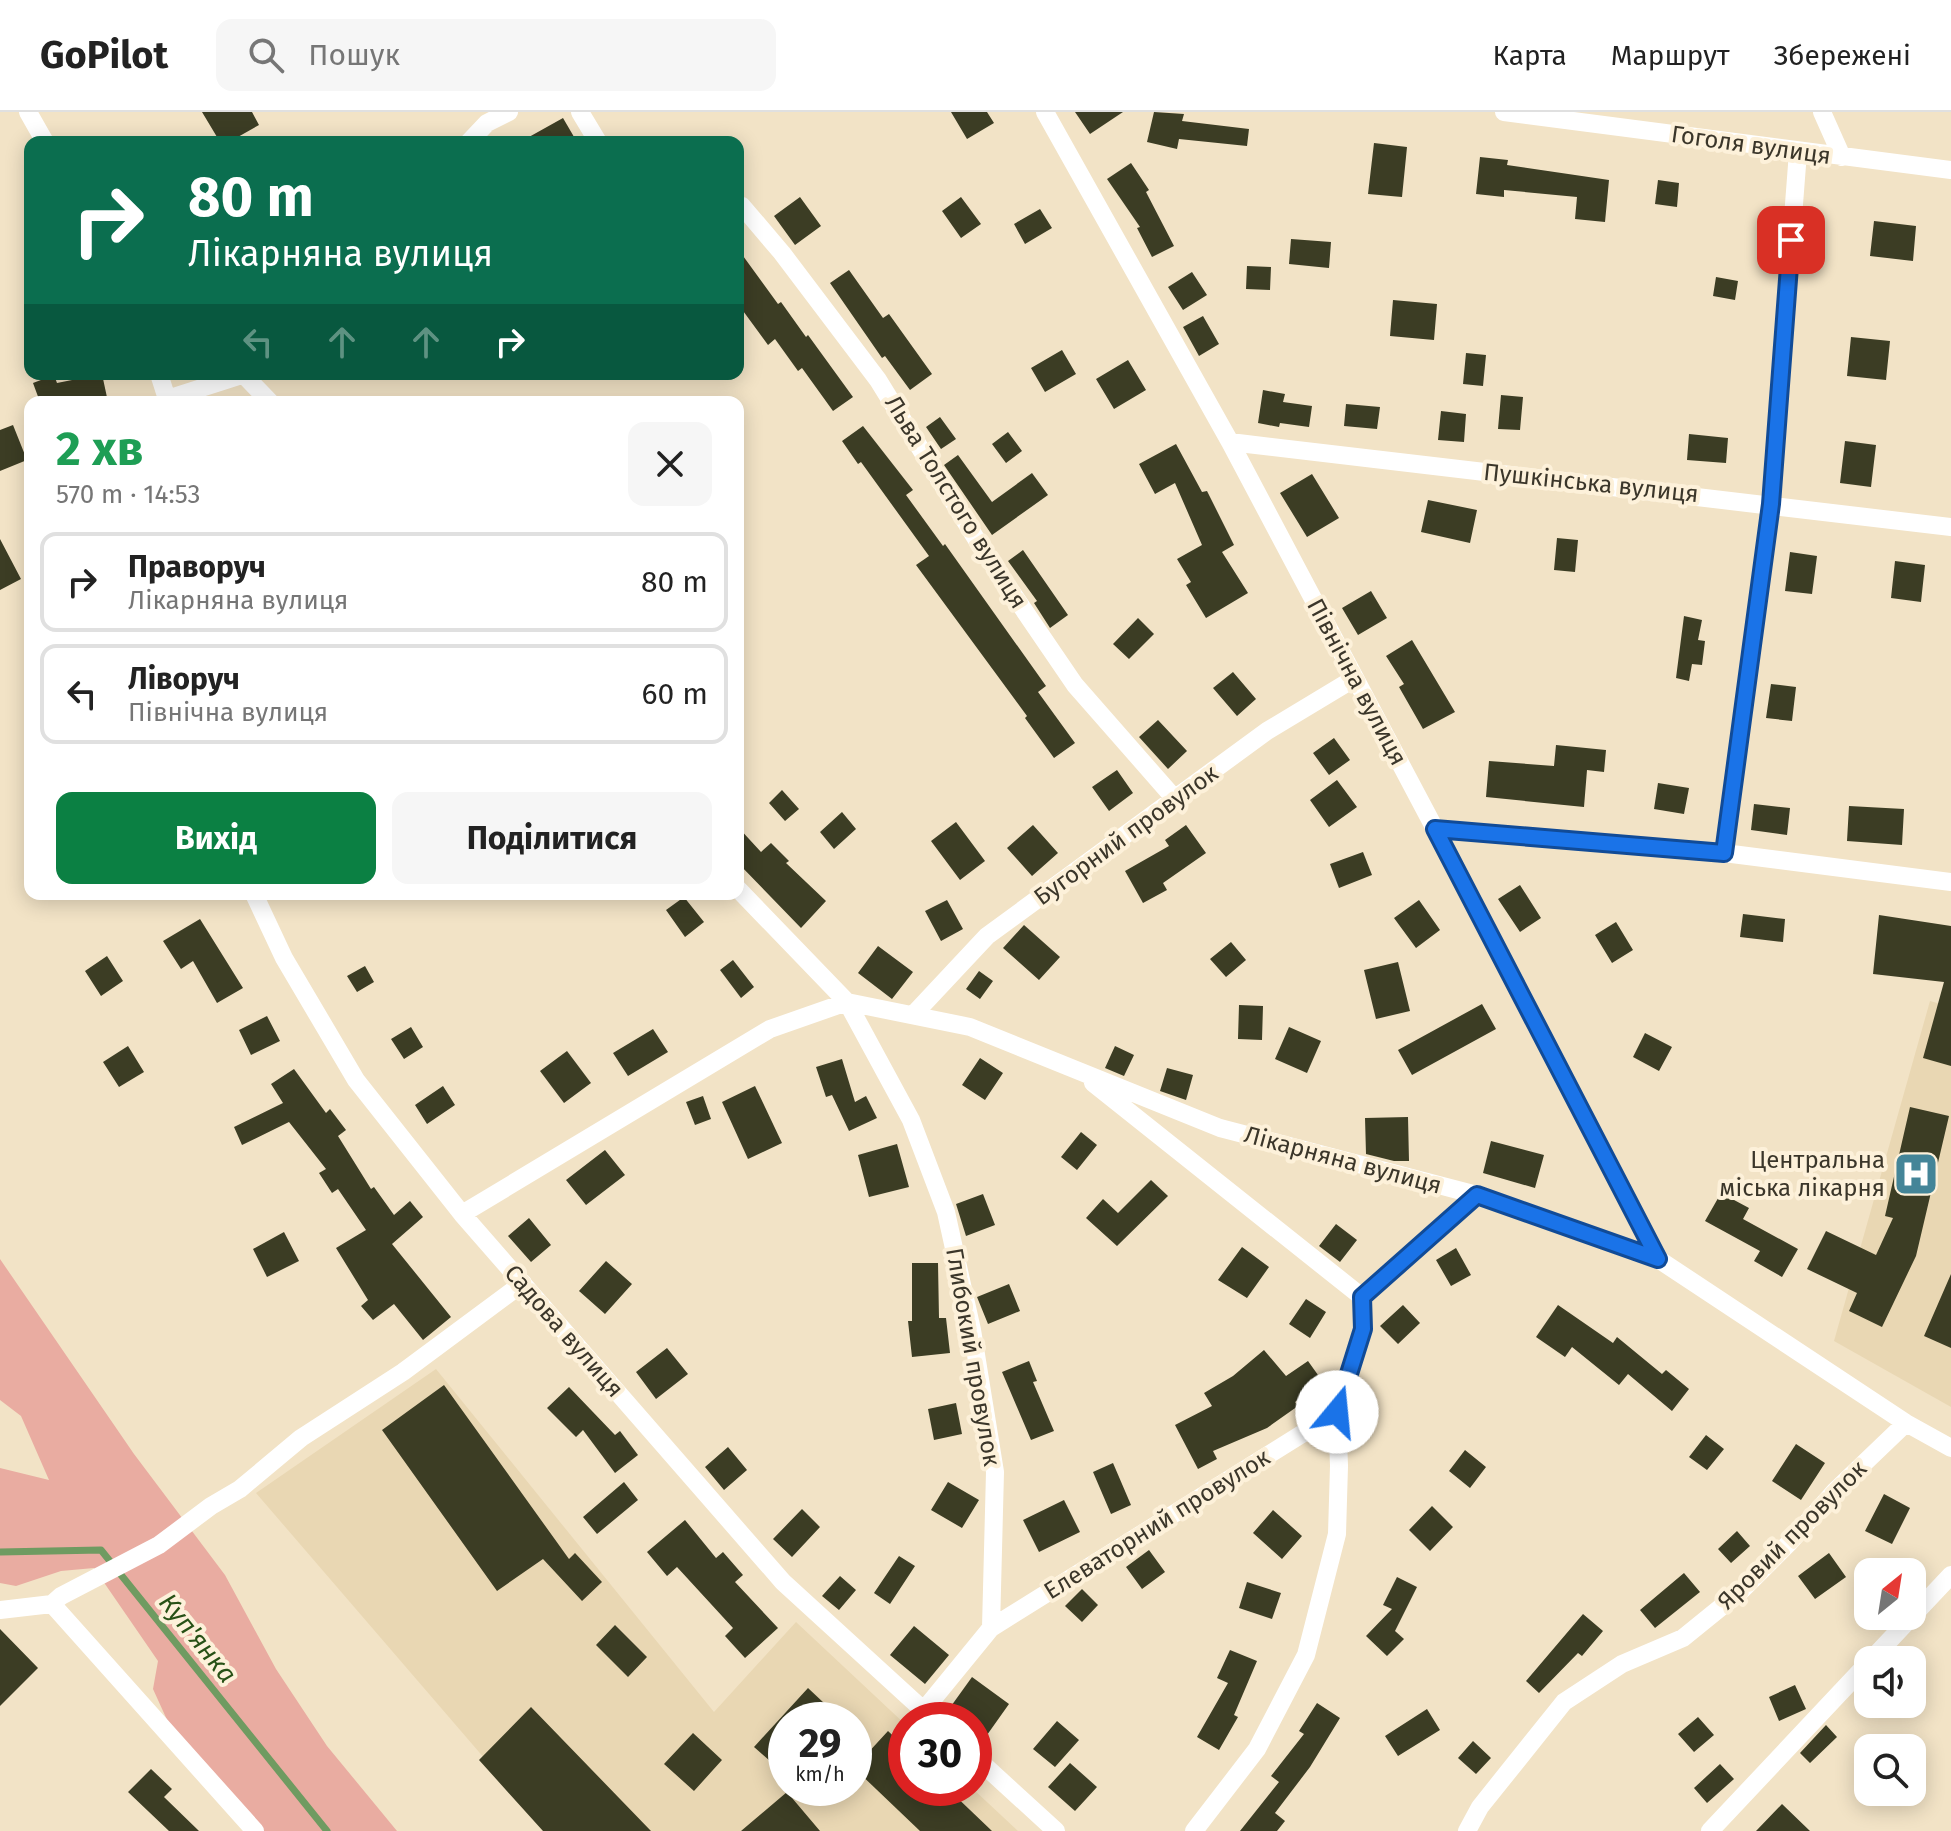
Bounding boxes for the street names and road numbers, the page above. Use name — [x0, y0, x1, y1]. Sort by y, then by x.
street label: Гоголя вулиця — [1669, 120, 1833, 170]
street label: Льва Толстого вулиця — [879, 390, 1033, 614]
street label: Пушкінська вулиця — [1482, 458, 1700, 508]
street label: Північна вулиця — [1301, 594, 1413, 770]
street label: Бугорний провулок — [1029, 759, 1224, 911]
street label: Лікарняна вулиця — [1241, 1120, 1445, 1200]
street label: Глибокий провулок — [940, 1246, 1006, 1469]
street label: Садова вулиця — [499, 1259, 629, 1403]
street label: Елеваторний провулок — [1039, 1443, 1276, 1605]
street label: Яровий провулок — [1712, 1454, 1873, 1615]

